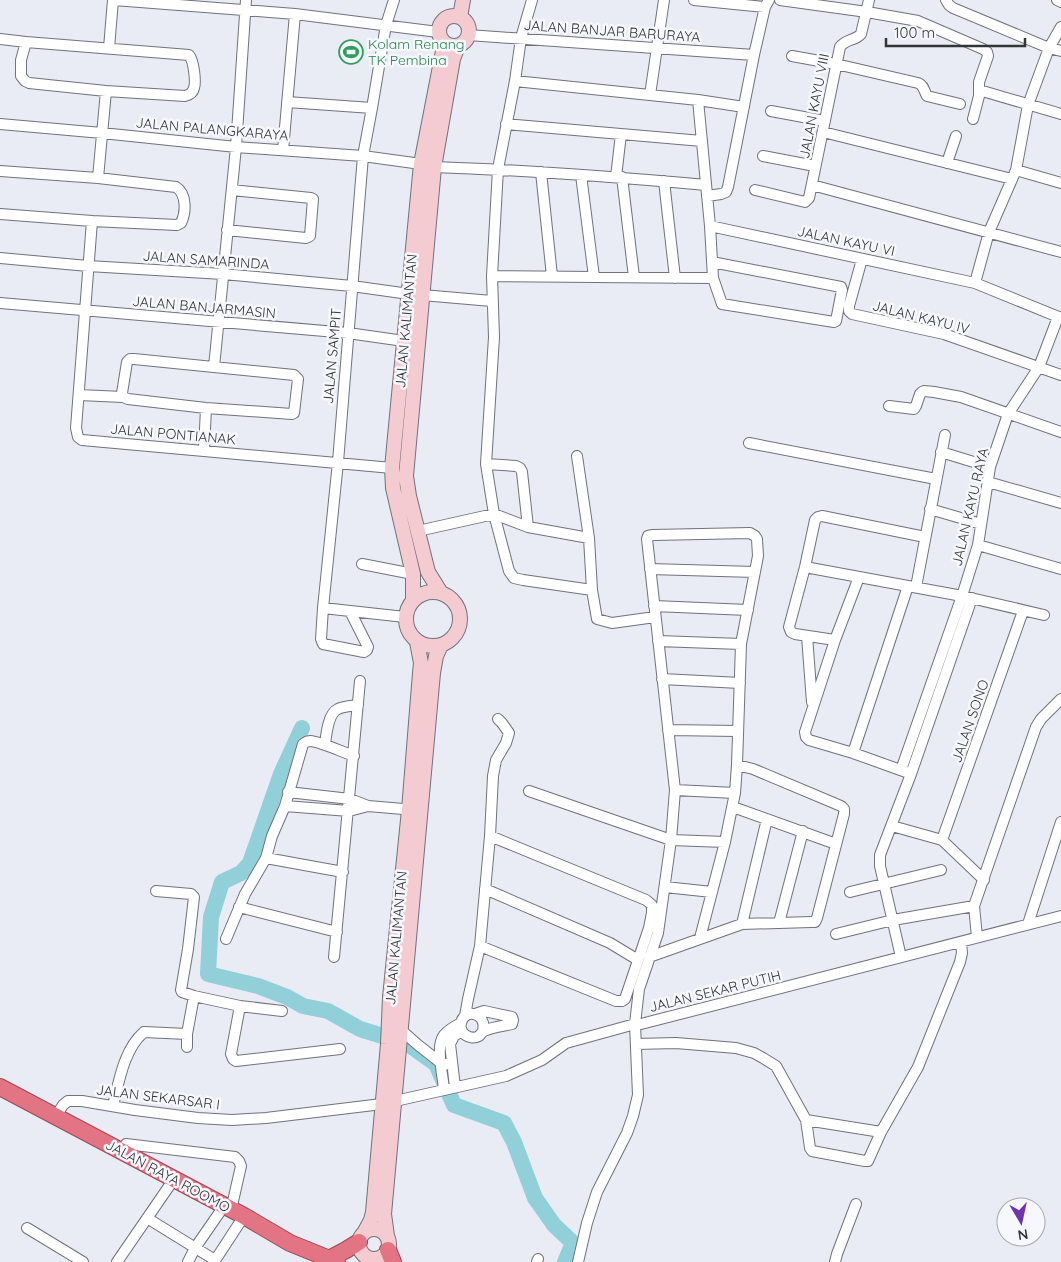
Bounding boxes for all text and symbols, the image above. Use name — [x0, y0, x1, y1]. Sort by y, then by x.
scale bar — [886, 15, 1025, 47]
street label: JALAN BANJAR BARURAYA — [523, 16, 701, 46]
text: 100 m — [894, 23, 935, 42]
place label: Kolam Renang TK Pembina — [368, 35, 465, 69]
sports icon: Kolam Renang TK Pembina — [338, 39, 364, 65]
street label: JALAN KAYU VIII — [795, 52, 833, 160]
street label: JALAN PALANGKARAYA — [135, 113, 289, 145]
street label: JALAN KAYU VI — [795, 222, 897, 260]
street label: JALAN SAMARINDA — [142, 247, 270, 273]
street label: JALAN KALIMANTAN — [391, 253, 421, 389]
street label: JALAN BANJARMASIN — [131, 292, 277, 322]
street label: JALAN KAYU IV — [871, 296, 971, 338]
street label: JALAN SAMPIT — [319, 307, 345, 405]
street label: JALAN PONTIANAK — [109, 420, 237, 448]
street label: JALAN KAYU RAYA — [948, 446, 992, 568]
street label: JALAN SONO — [947, 677, 993, 765]
street label: JALAN KALIMANTAN — [381, 870, 411, 1006]
street label: JALAN SEKAR PUTIH — [647, 966, 783, 1016]
street label: JALAN SEKARSAR I — [95, 1080, 221, 1114]
street label: JALAN RAYA ROOMO — [103, 1136, 234, 1217]
north arrow — [996, 1197, 1046, 1247]
text: N — [1017, 1225, 1030, 1245]

